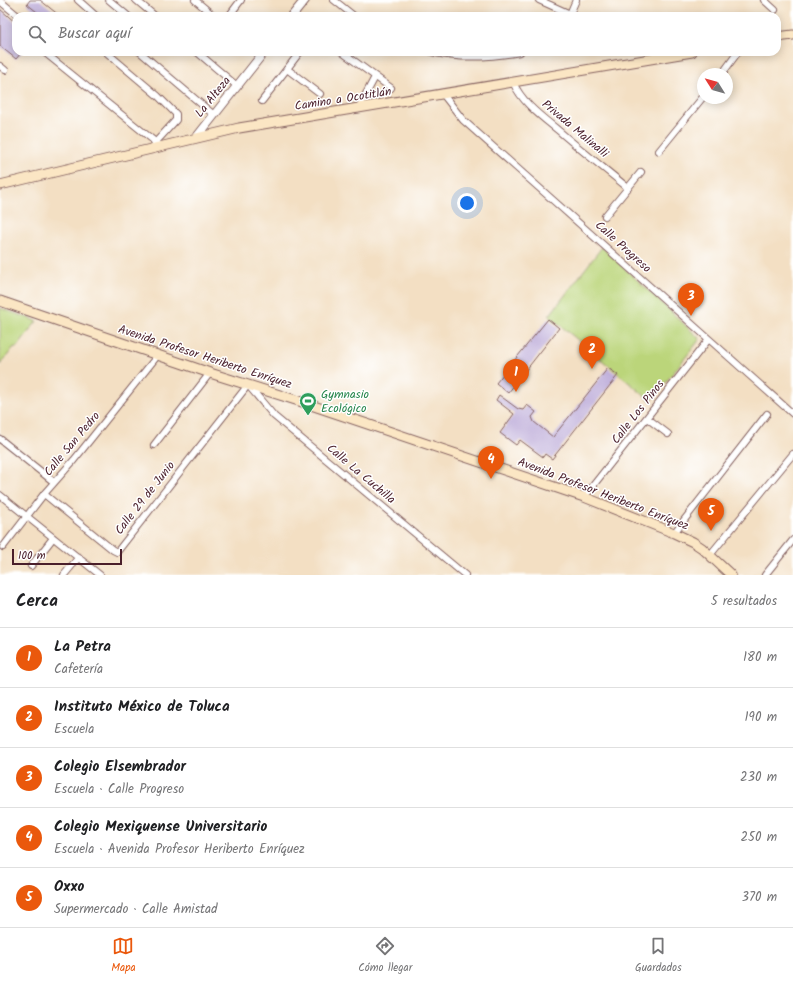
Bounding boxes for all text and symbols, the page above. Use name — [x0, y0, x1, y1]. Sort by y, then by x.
search box — [12, 12, 781, 56]
text: Buscar aquí — [58, 22, 131, 46]
icon: search — [26, 23, 48, 45]
north arrow — [697, 68, 733, 104]
street label: La Alteza — [190, 72, 236, 122]
street label: Camino a Ocotitlán — [293, 82, 393, 116]
street label: Privada Malinalli — [537, 95, 613, 163]
your location — [457, 193, 477, 213]
street label: Calle Progreso — [590, 216, 656, 278]
pin: 3 — [678, 283, 704, 316]
street label: Avenida Profesor Heriberto Enríquez — [116, 320, 294, 394]
pin: 2 — [579, 336, 605, 369]
pin: 1 — [503, 359, 529, 392]
street label: Calle Los Pinos — [607, 376, 669, 448]
place label: Gymnasio Ecológico — [321, 385, 369, 418]
sports icon: Gymnasio Ecológico — [298, 391, 318, 416]
street label: Calle San Pedro — [39, 407, 105, 481]
street label: Calle La Cuchilla — [322, 439, 400, 509]
pin: 4 — [478, 446, 504, 479]
street label: Avenida Profesor Heriberto Enríquez — [515, 453, 691, 535]
street label: Calle 29 de Junio — [110, 457, 180, 539]
pin: 5 — [698, 498, 724, 531]
scale bar — [12, 547, 122, 566]
text: 100 m — [18, 547, 46, 565]
text: Cerca — [16, 588, 58, 615]
text: 5 resultados — [711, 591, 777, 612]
text: La Petra — [54, 635, 111, 659]
text: 1 — [27, 647, 31, 668]
text: 180 m — [743, 647, 777, 668]
text: Cafetería — [54, 659, 103, 680]
text: Instituto México de Toluca — [54, 695, 230, 719]
text: 2 — [25, 707, 33, 728]
text: 190 m — [745, 707, 777, 728]
text: Escuela — [54, 719, 94, 740]
text: Colegio Elsembrador — [54, 755, 186, 779]
text: 3 — [25, 767, 33, 788]
text: 230 m — [740, 767, 777, 788]
text: Escuela · Calle Progreso — [54, 779, 184, 800]
text: Colegio Mexiquense Universitario — [54, 815, 267, 839]
text: 4 — [25, 827, 33, 848]
text: 250 m — [740, 827, 777, 848]
text: Escuela · Avenida Profesor Heriberto Enríquez — [54, 839, 305, 860]
text: Oxxo — [54, 875, 84, 899]
text: 5 — [26, 887, 32, 908]
text: 370 m — [742, 887, 777, 908]
text: Supermercado · Calle Amistad — [54, 899, 218, 920]
tab: Mapa — [111, 935, 136, 977]
tab: Cómo llegar — [358, 935, 412, 977]
tab: Guardados — [635, 935, 682, 977]

